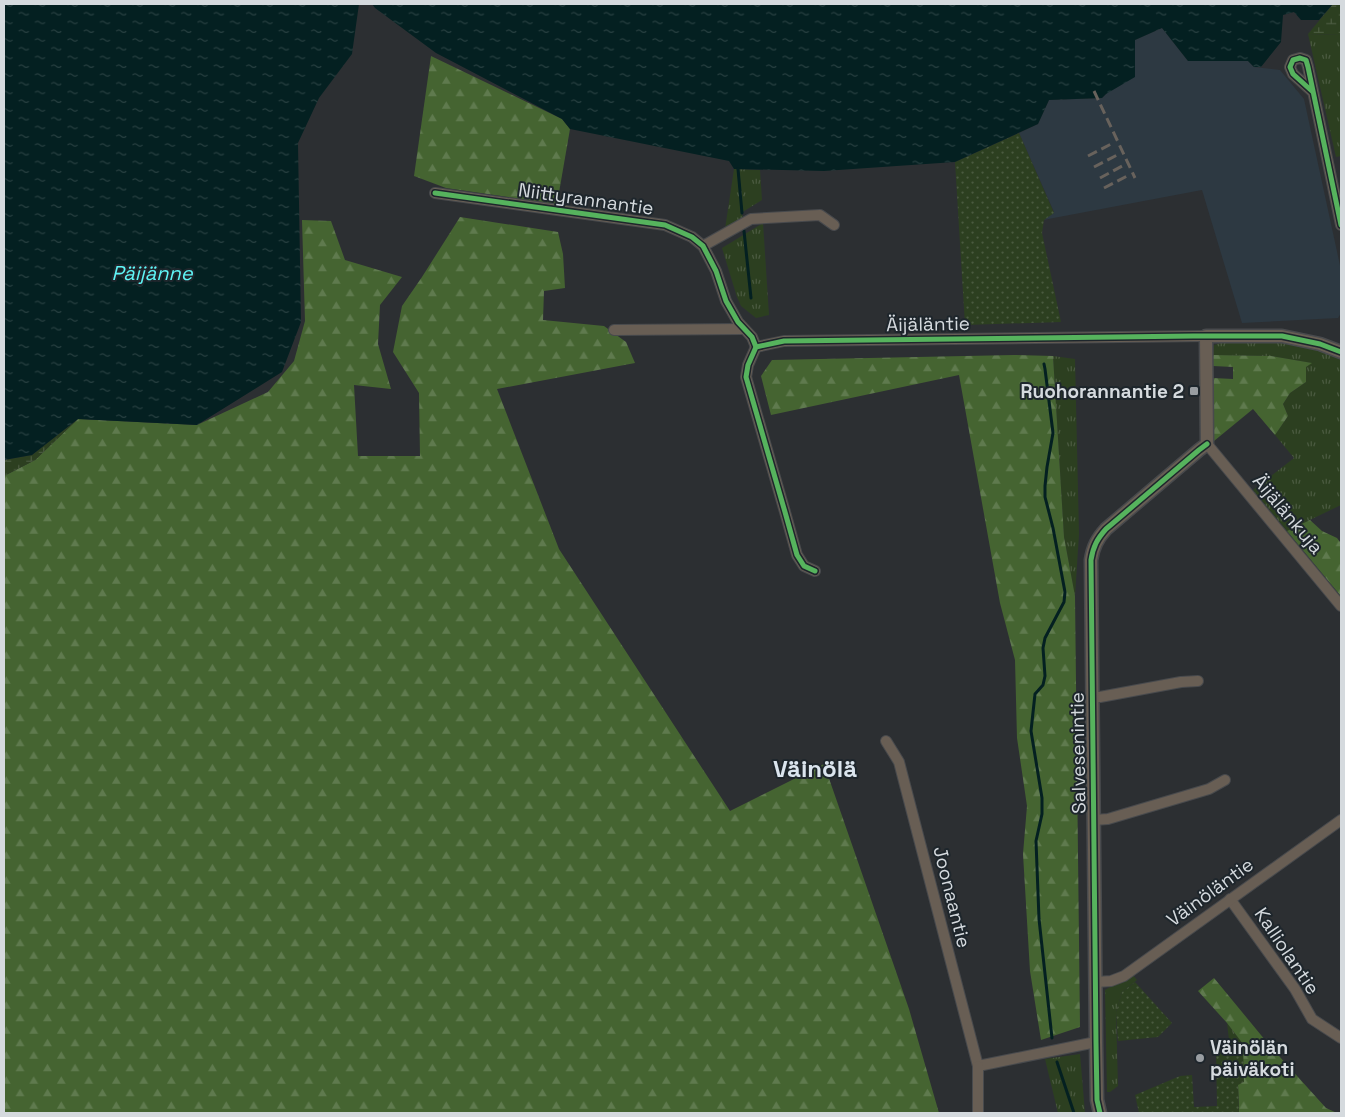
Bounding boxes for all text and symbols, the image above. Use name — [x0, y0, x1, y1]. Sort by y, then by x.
street label: Niittyrannantie — [517, 177, 655, 221]
water label: Päijänne — [112, 260, 194, 286]
street label: Äijäläntie — [886, 311, 970, 337]
place label: Ruohorannantie 2 — [1020, 379, 1184, 404]
marker: Ruohorannantie 2 — [1188, 385, 1200, 397]
street label: Äijälänkuja — [1247, 469, 1329, 559]
street label: Salvesenintie — [1064, 692, 1092, 814]
district label: Väinölä — [773, 753, 857, 784]
street label: Joonaantie — [927, 844, 977, 950]
street label: Väinöläntie — [1162, 852, 1258, 932]
street label: Kalliolantie — [1249, 903, 1325, 999]
place label: Väinölän päiväkoti — [1210, 1035, 1295, 1082]
marker: Väinölän päiväkoti — [1194, 1052, 1206, 1064]

